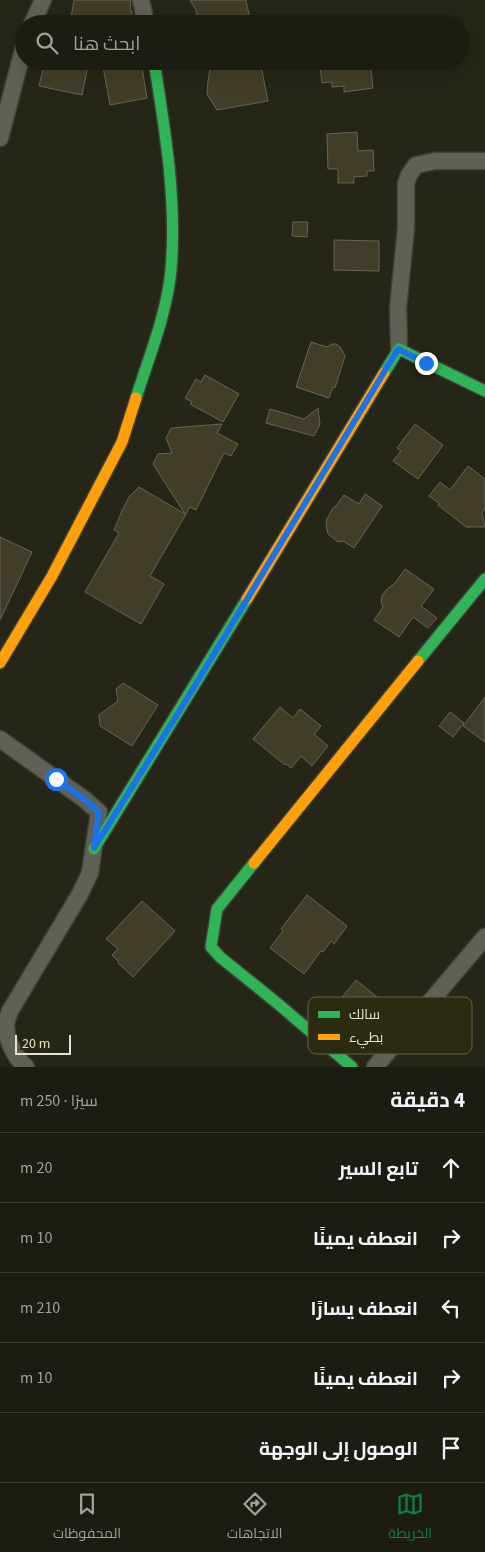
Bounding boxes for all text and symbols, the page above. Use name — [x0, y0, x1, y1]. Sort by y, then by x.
search box — [15, 15, 470, 70]
icon: search — [33, 29, 61, 57]
text: ابحث هنا — [73, 31, 140, 58]
route end — [415, 352, 438, 375]
route start — [45, 768, 68, 791]
legend — [308, 997, 472, 1054]
text: سالك — [349, 1005, 380, 1025]
text: بطيء — [349, 1028, 383, 1049]
scale bar — [15, 1032, 71, 1055]
text: 20 m — [22, 1034, 50, 1054]
text: 4 دقيقة — [390, 1085, 465, 1115]
text: سيرًا · 250 m — [20, 1090, 98, 1112]
icon: ahead — [437, 1154, 465, 1182]
text: تابع السير — [339, 1156, 418, 1183]
text: 20 m — [20, 1157, 52, 1179]
icon: right — [437, 1224, 465, 1252]
text: انعطف يمينًا — [313, 1226, 418, 1253]
text: 10 m — [20, 1227, 52, 1249]
icon: left — [437, 1294, 465, 1322]
text: انعطف يسارًا — [311, 1296, 418, 1323]
text: 210 m — [20, 1297, 60, 1319]
icon: right — [437, 1364, 465, 1392]
text: انعطف يمينًا — [313, 1366, 418, 1393]
text: 10 m — [20, 1367, 52, 1389]
icon: arrive — [437, 1434, 465, 1462]
text: الوصول إلى الوجهة — [259, 1436, 418, 1463]
tab: المحفوظات — [53, 1490, 121, 1546]
tab: الاتجاهات — [227, 1490, 282, 1546]
tab: الخريطة — [388, 1490, 432, 1546]

